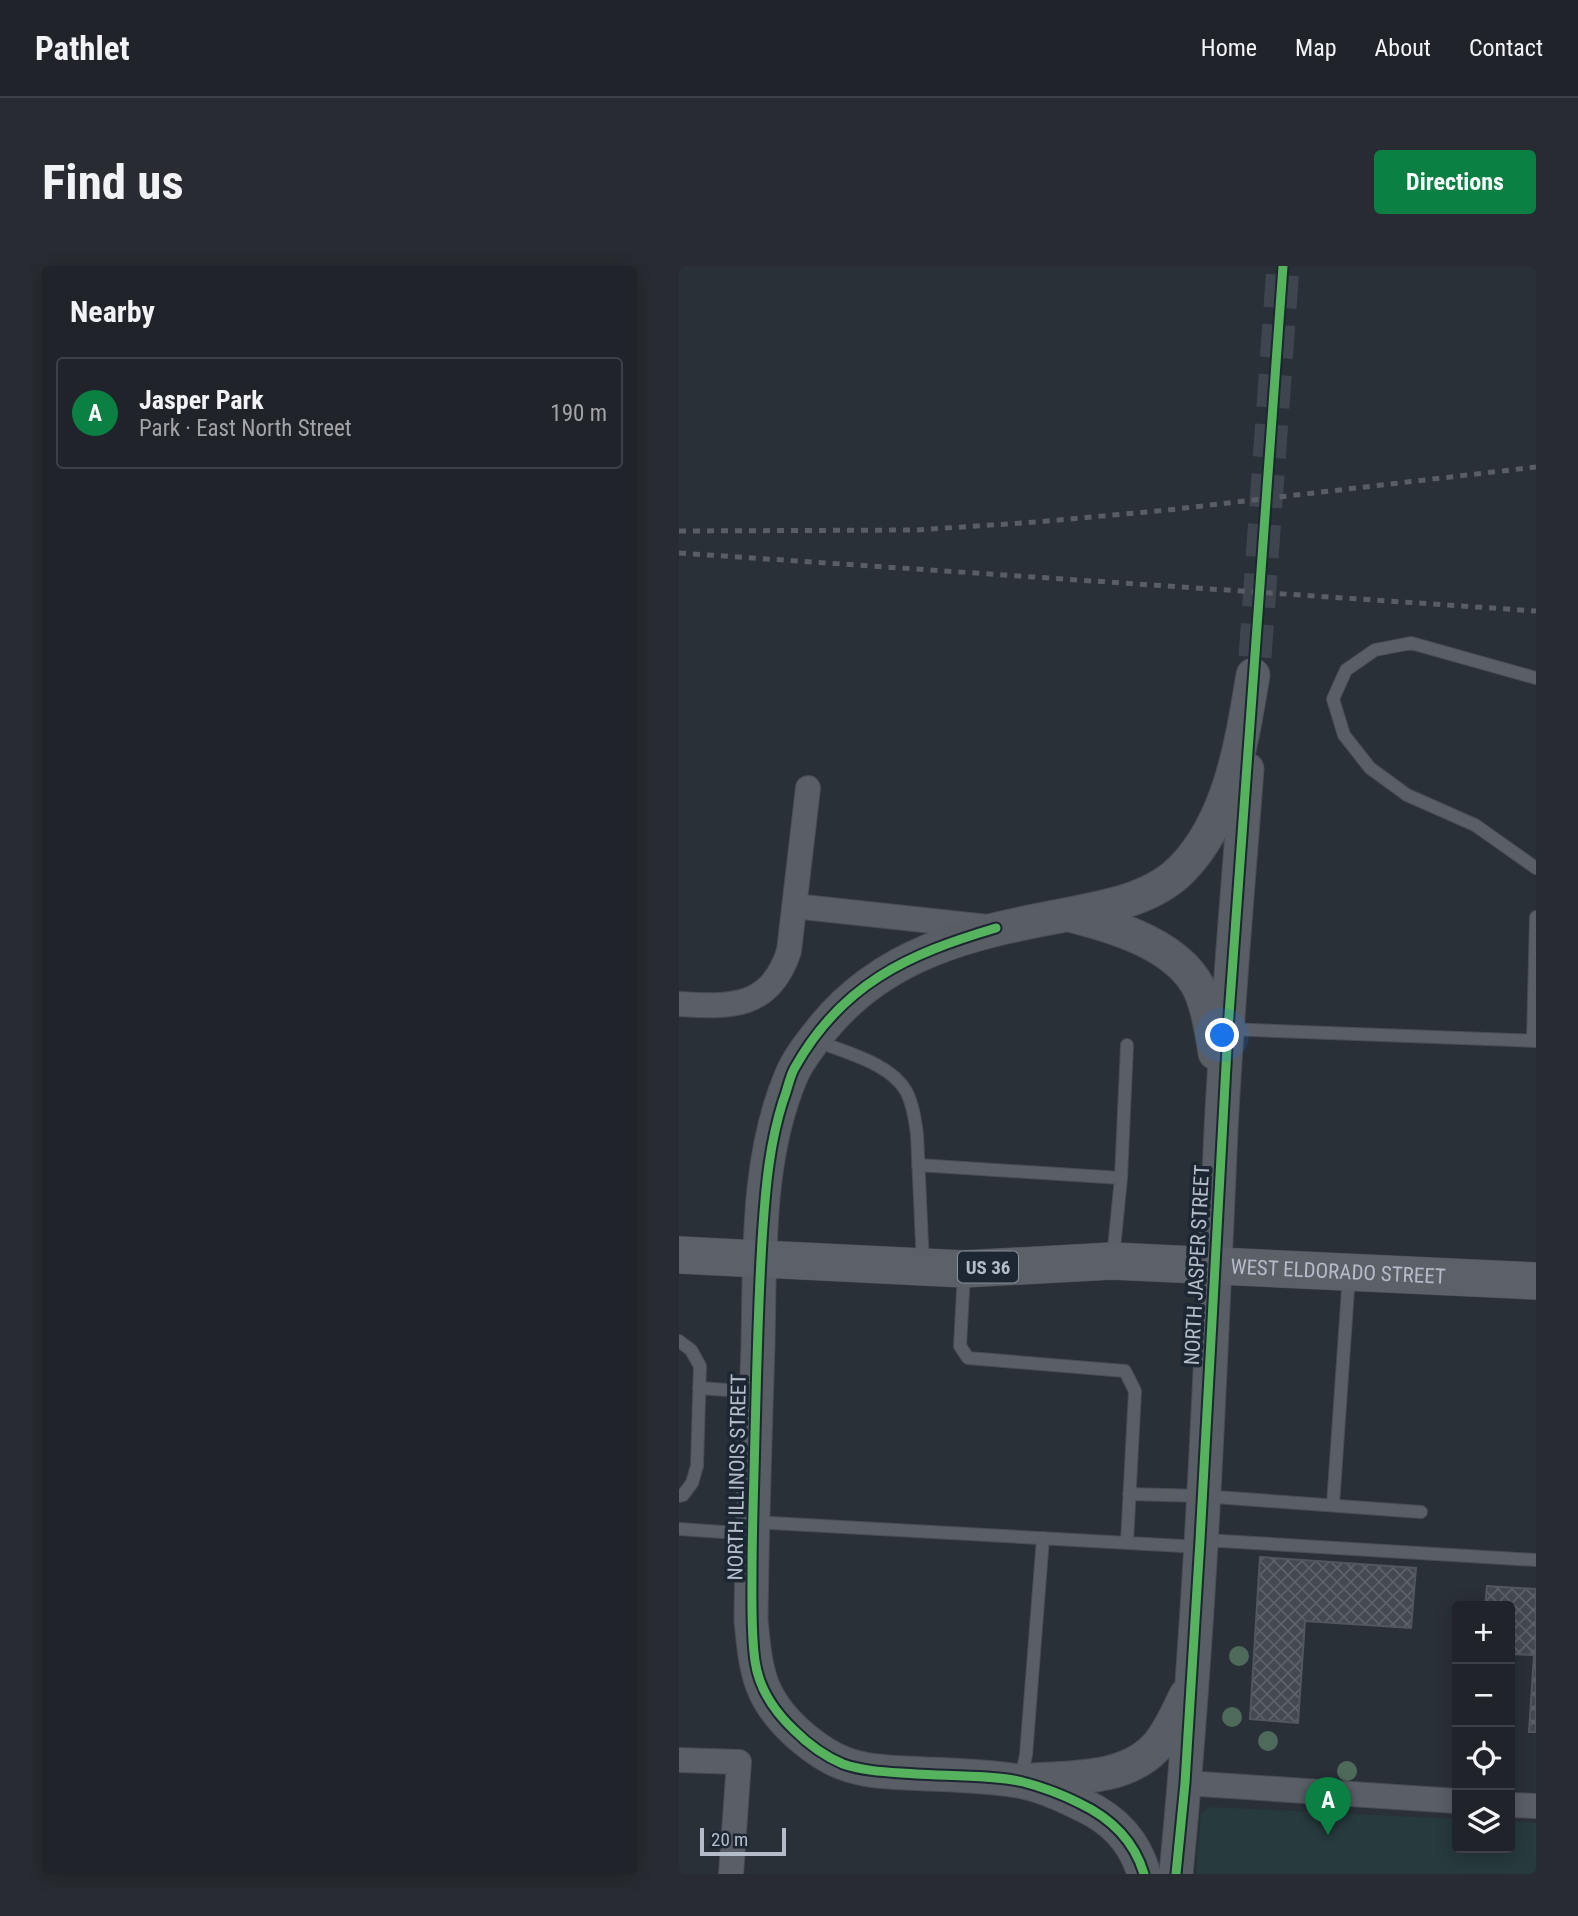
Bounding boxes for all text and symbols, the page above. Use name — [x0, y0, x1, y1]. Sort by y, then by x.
text: Pathlet — [35, 29, 130, 68]
text: Home — [1201, 34, 1257, 62]
text: Map — [1295, 34, 1337, 62]
text: About — [1375, 34, 1431, 62]
text: Contact — [1469, 34, 1543, 62]
button: Directions — [1374, 150, 1536, 214]
text: Find us — [42, 154, 184, 211]
text: Nearby — [70, 294, 155, 329]
text: Jasper Park — [139, 385, 264, 415]
text: A — [88, 400, 102, 427]
text: 190 m — [550, 400, 607, 427]
text: Park · East North Street — [139, 415, 352, 442]
your location — [1205, 1018, 1239, 1052]
street label: NORTH JASPER STREET — [1180, 1164, 1214, 1366]
road number: US 36 — [958, 1252, 1018, 1282]
street label: WEST ELDORADO STREET — [1230, 1255, 1446, 1289]
street label: NORTH ILLINOIS STREET — [723, 1373, 751, 1581]
map controls — [1452, 1601, 1515, 1853]
button: + — [1452, 1601, 1515, 1664]
button: − — [1452, 1664, 1515, 1727]
button: locate — [1452, 1727, 1515, 1790]
pin: A — [1305, 1777, 1351, 1835]
button: layers — [1452, 1790, 1515, 1853]
scale bar — [700, 1825, 786, 1857]
text: 20 m — [711, 1828, 748, 1851]

